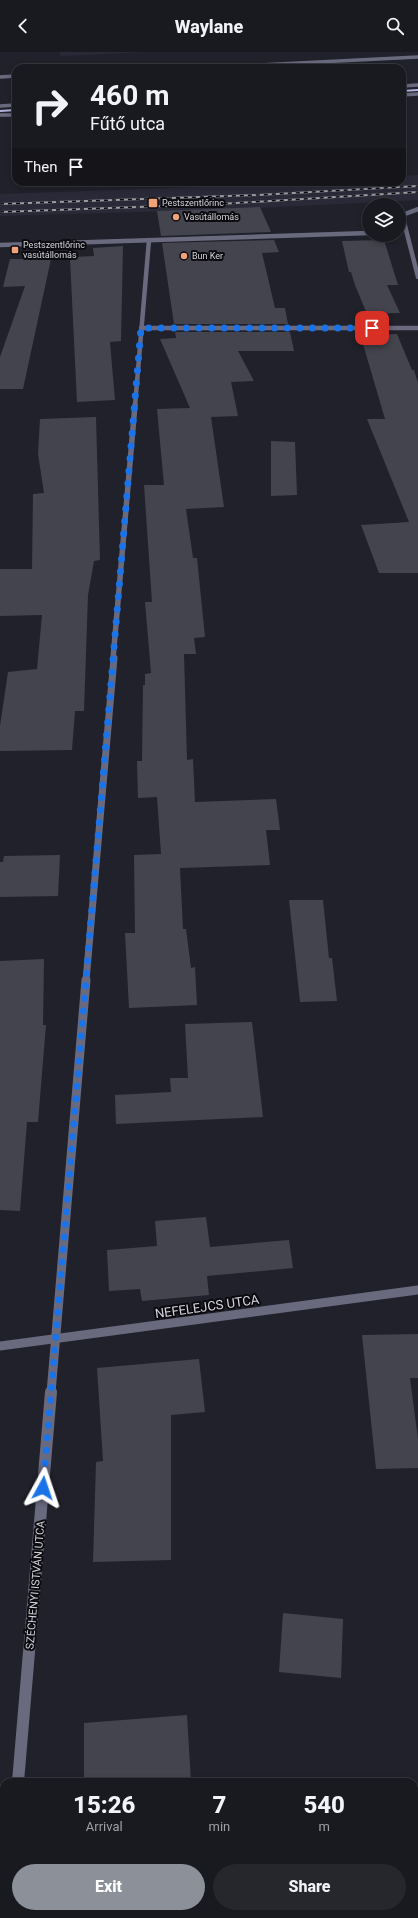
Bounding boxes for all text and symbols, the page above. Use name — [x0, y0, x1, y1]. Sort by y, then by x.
icon: back — [12, 15, 34, 37]
icon: search — [384, 15, 406, 37]
text: Waylane — [175, 16, 243, 37]
text: 460 m — [90, 79, 169, 112]
icon: right — [24, 80, 76, 132]
text: Fűtő utca — [90, 113, 165, 134]
icon: arrive — [65, 156, 87, 178]
text: Then — [24, 158, 57, 176]
marker: Pestszentlőrinc — [147, 197, 159, 209]
place label: Pestszentlőrinc — [162, 198, 224, 208]
map controls — [362, 198, 406, 242]
button: layers — [362, 198, 406, 242]
marker: Vasútállomás — [171, 212, 181, 222]
place label: Vasútállomás — [184, 212, 239, 222]
place label: Pestszentlőrinc vasútállomás — [23, 240, 85, 260]
marker: Pestszentlőrinc vasútállomás — [10, 245, 20, 255]
marker: Bun Ker — [179, 251, 189, 261]
place label: Bun Ker — [192, 251, 223, 261]
pin — [355, 311, 389, 345]
icon: arrive — [361, 317, 383, 339]
street label: NEFELEJCS UTCA — [154, 1292, 261, 1321]
position arrow — [22, 1467, 64, 1509]
street label: SZÉCHENYI ISTVÁN UTCA — [23, 1519, 48, 1650]
text: 15:26 — [73, 1791, 135, 1819]
text: 7 — [212, 1791, 226, 1819]
text: 540 — [303, 1791, 345, 1819]
text: Arrival — [86, 1819, 123, 1834]
text: min — [209, 1819, 230, 1834]
text: m — [318, 1819, 330, 1834]
button: Exit — [12, 1864, 205, 1910]
button: Share — [213, 1864, 406, 1910]

